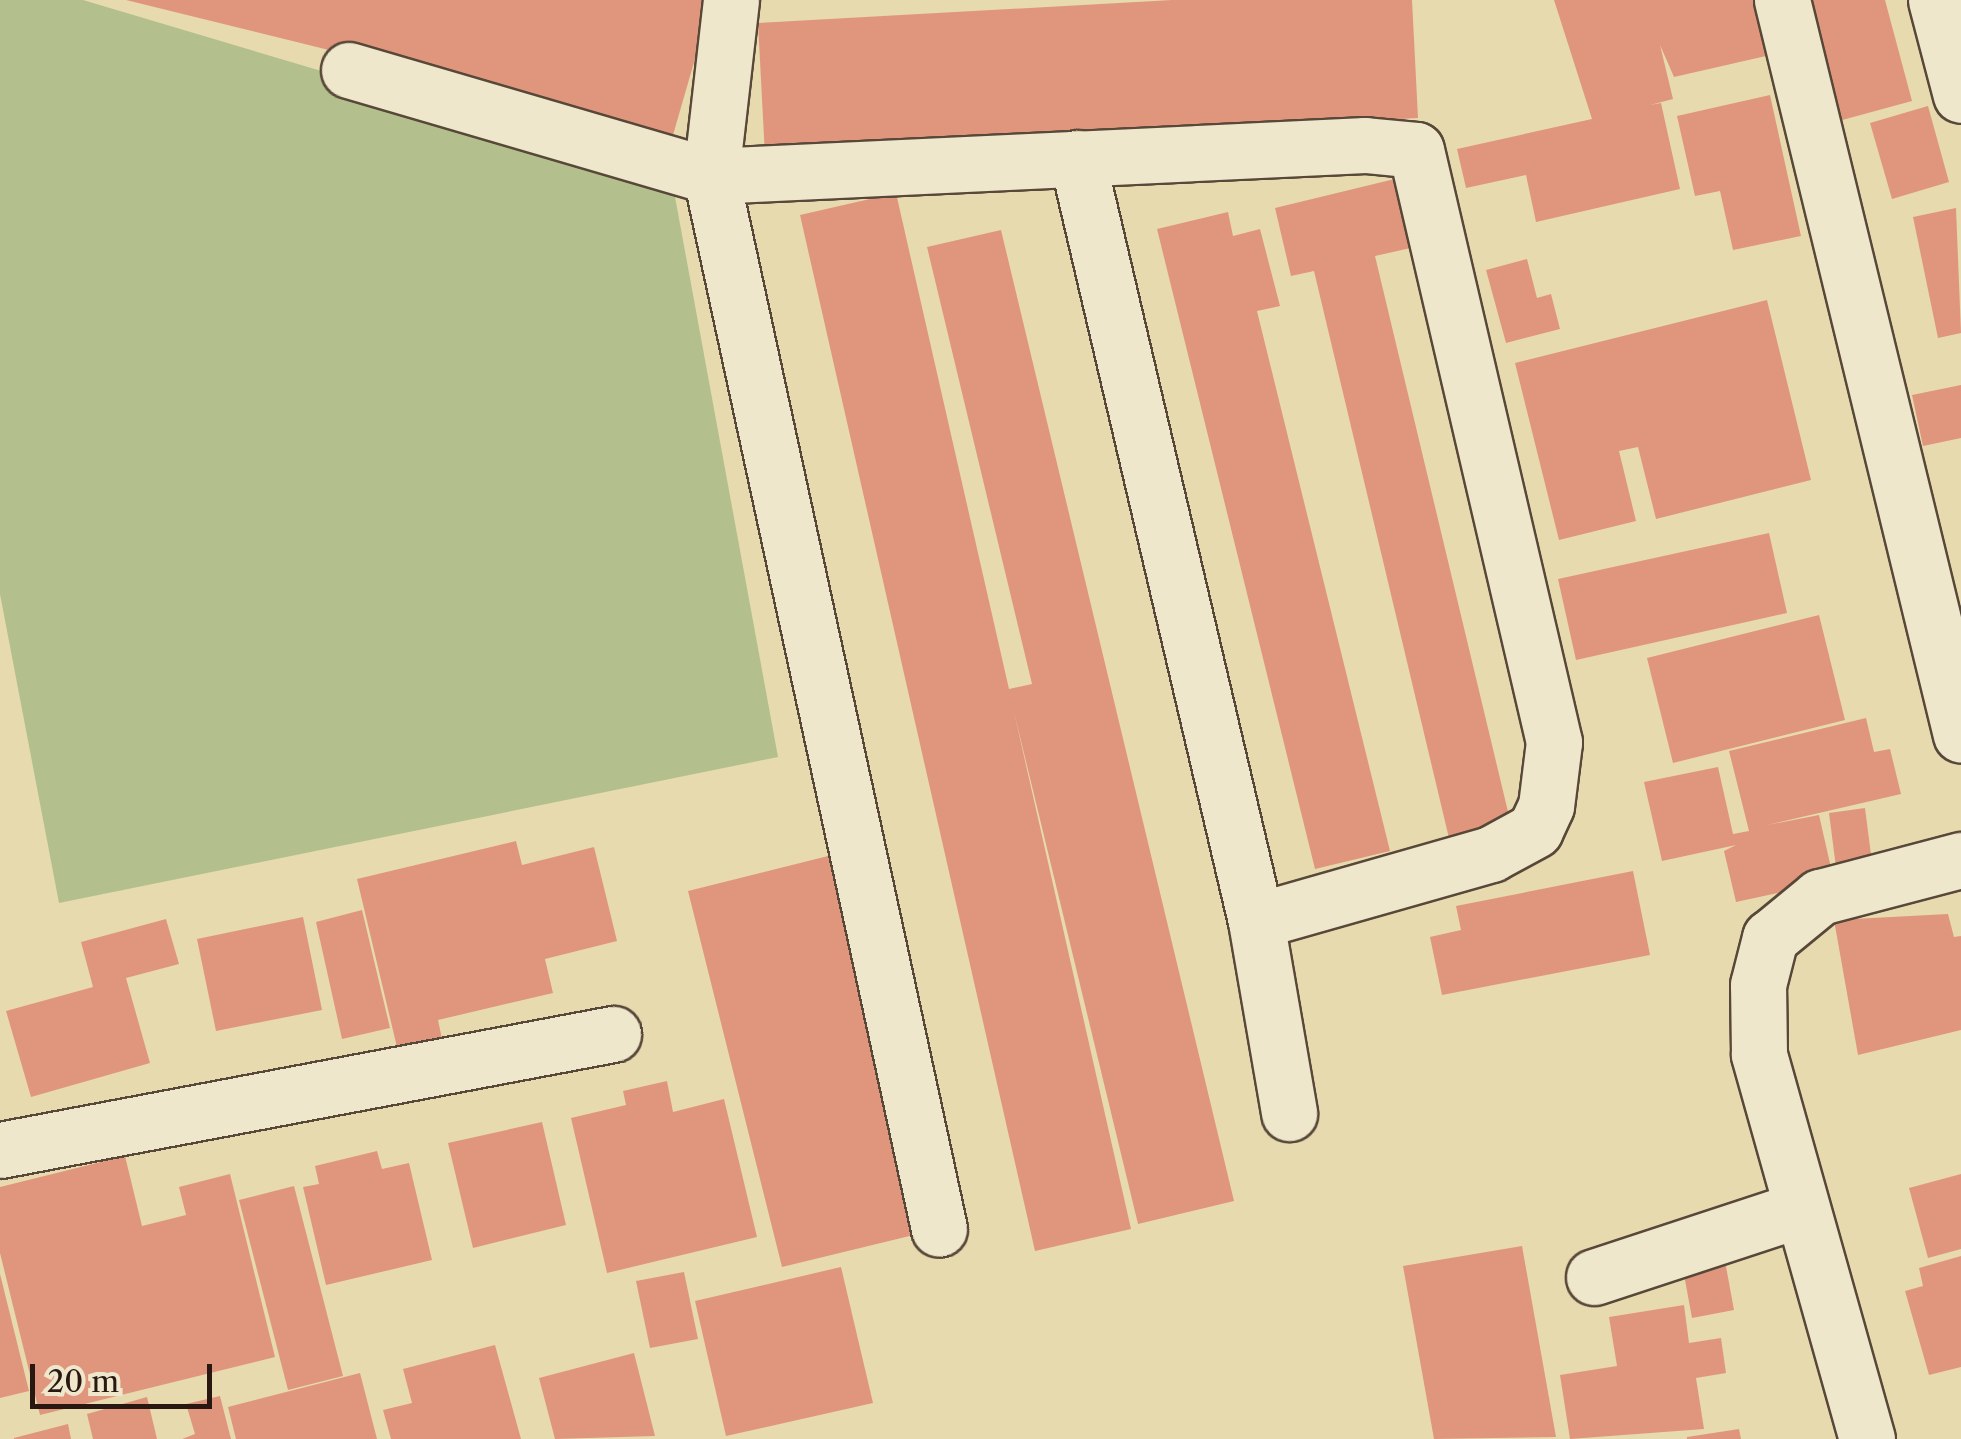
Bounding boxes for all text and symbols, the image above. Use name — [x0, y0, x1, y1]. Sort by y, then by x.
scale bar — [35, 1344, 218, 1406]
text: 20 m — [47, 1363, 119, 1400]

